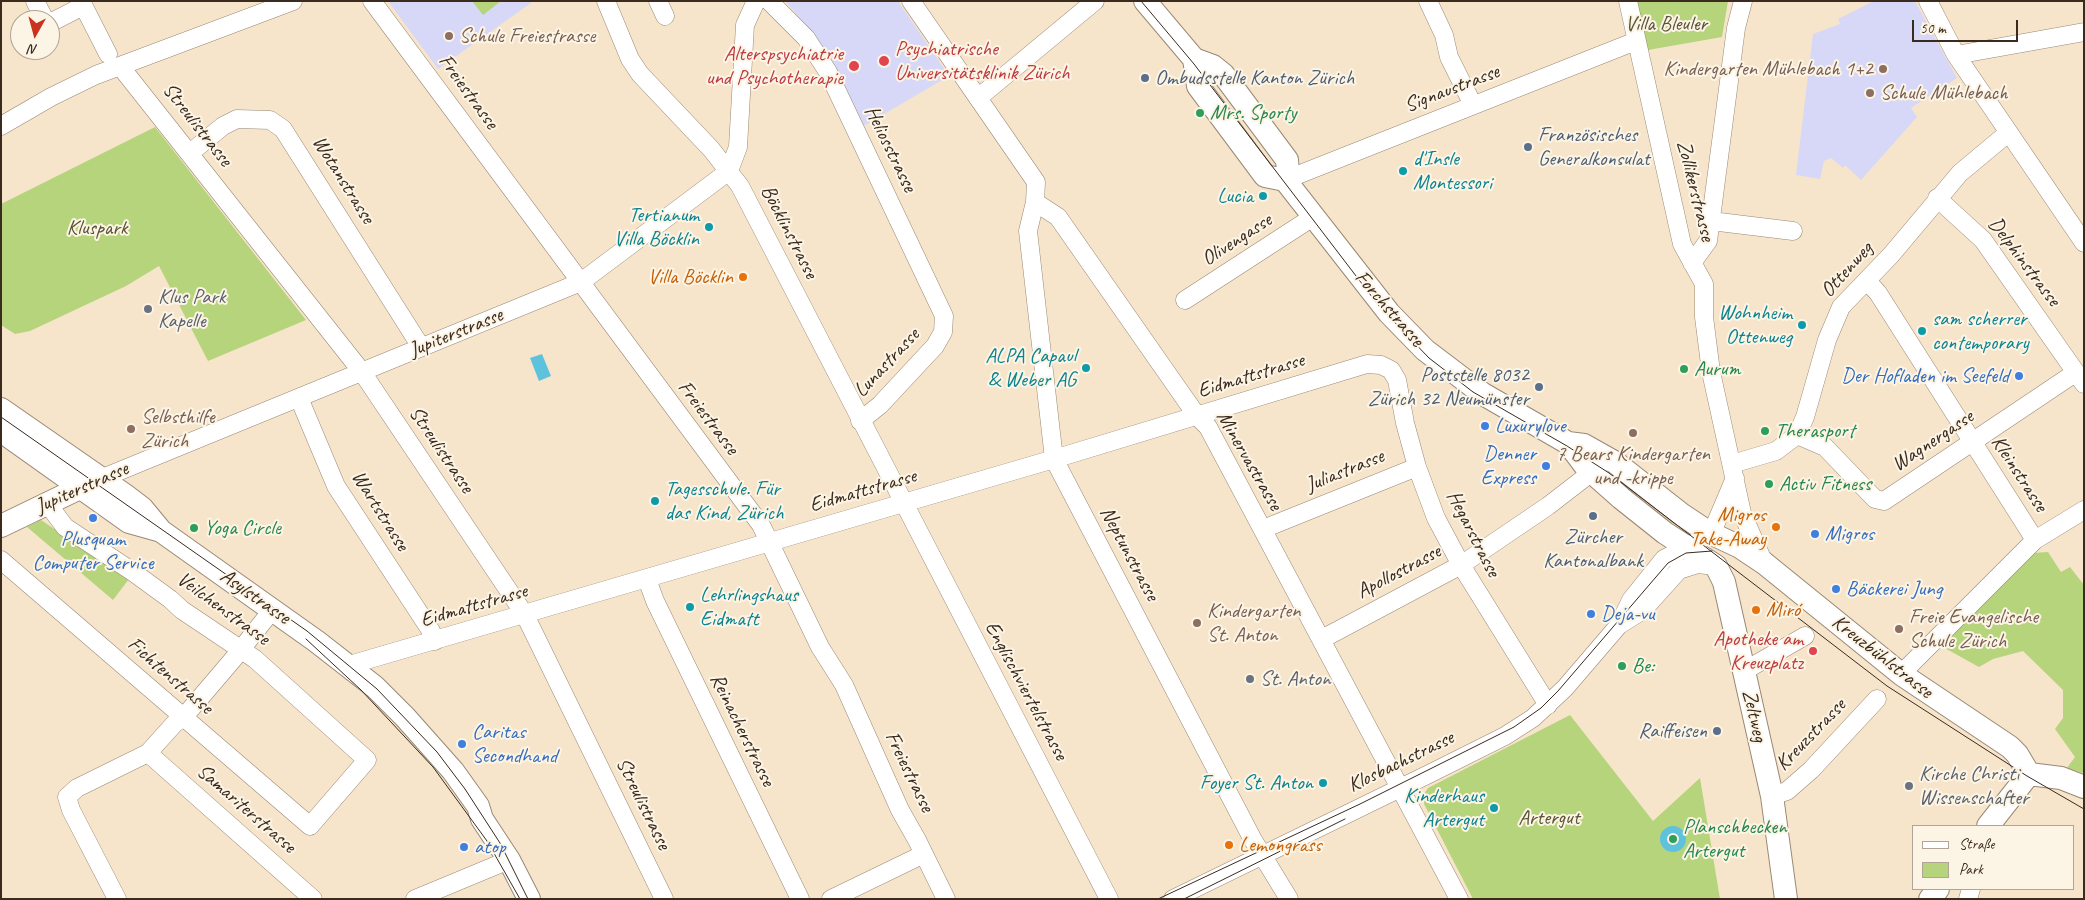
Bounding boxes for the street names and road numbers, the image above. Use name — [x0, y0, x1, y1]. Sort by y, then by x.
street label: Freiestrasse — [432, 50, 504, 134]
street label: Signaustrasse — [1401, 59, 1503, 119]
street label: Streulistrasse — [157, 78, 237, 172]
street label: Heliosstrasse — [858, 102, 922, 196]
street label: Wotanstrasse — [306, 131, 380, 229]
street label: Zollikerstrasse — [1670, 138, 1720, 244]
street label: Böcklinstrasse — [755, 181, 823, 283]
street label: Olivengasse — [1197, 208, 1277, 272]
street label: Delphinstrasse — [1982, 212, 2066, 312]
street label: Ottenweg — [1816, 237, 1878, 303]
street label: Forchstrasse — [1349, 266, 1429, 352]
street label: Jupiterstrasse — [405, 303, 507, 363]
street label: Lunastrasse — [849, 323, 925, 403]
street label: Eidmattstrasse — [1195, 348, 1307, 404]
street label: Freiestrasse — [672, 376, 744, 460]
street label: Streulistrasse — [403, 402, 479, 498]
street label: Wagnergasse — [1887, 405, 1979, 477]
street label: Minervastrasse — [1210, 407, 1288, 515]
street label: Kleinstrasse — [1985, 431, 2053, 517]
street label: Juliastrasse — [1302, 444, 1388, 498]
street label: Jupiterstrasse — [32, 456, 132, 520]
street label: Eidmattstrasse — [807, 464, 919, 518]
street label: Wartstrasse — [345, 466, 415, 556]
street label: Hegarstrasse — [1441, 487, 1505, 581]
street label: Neptunstrasse — [1094, 503, 1164, 605]
street label: Apollostrasse — [1353, 539, 1445, 605]
street label: Asylstrasse — [215, 564, 295, 630]
street label: Veilchenstrasse — [171, 567, 275, 651]
street label: Eidmattstrasse — [418, 579, 530, 633]
street label: Kreuzbühlstrasse — [1826, 610, 1938, 704]
street label: Englischviertelstrasse — [979, 617, 1073, 765]
street label: Fichtenstrasse — [122, 632, 218, 720]
street label: Reinacherstrasse — [704, 669, 780, 791]
street label: Zeltweg — [1736, 687, 1772, 745]
street label: Kreuzstrasse — [1770, 694, 1852, 776]
street label: Klosbachstrasse — [1344, 726, 1458, 798]
street label: Freiestrasse — [879, 728, 939, 816]
street label: Streulistrasse — [610, 754, 676, 854]
street label: Samariterstrasse — [191, 759, 301, 859]

